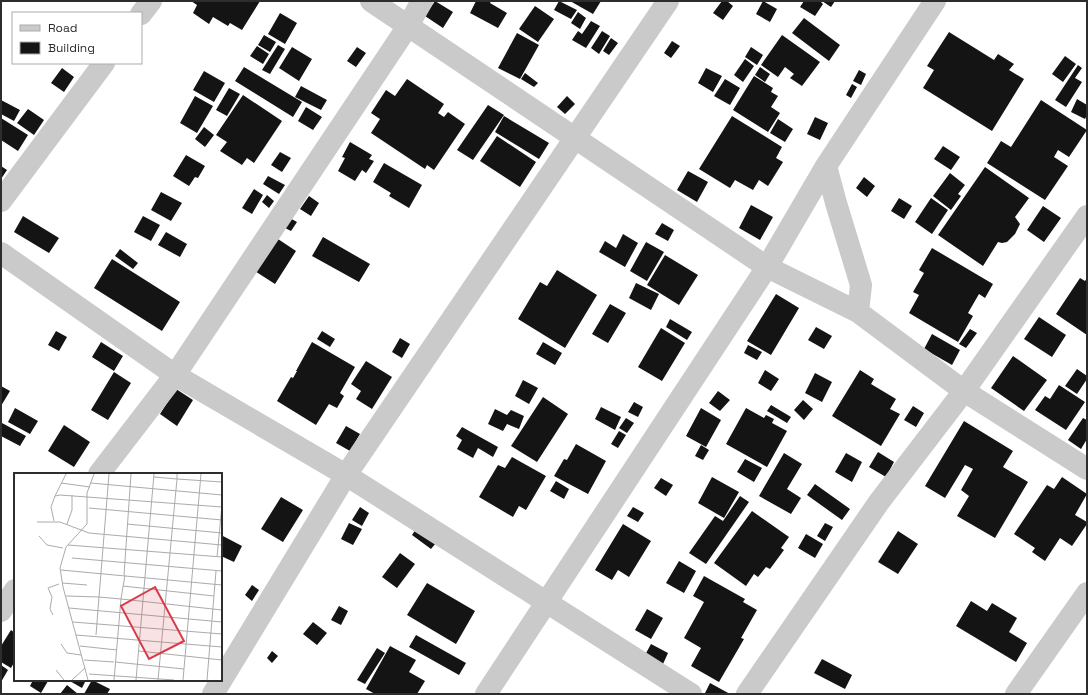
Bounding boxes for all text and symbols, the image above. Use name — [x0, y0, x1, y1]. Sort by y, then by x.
legend — [12, 12, 142, 64]
text: Road — [48, 20, 77, 36]
text: Building — [48, 40, 95, 56]
inset map — [14, 473, 222, 681]

